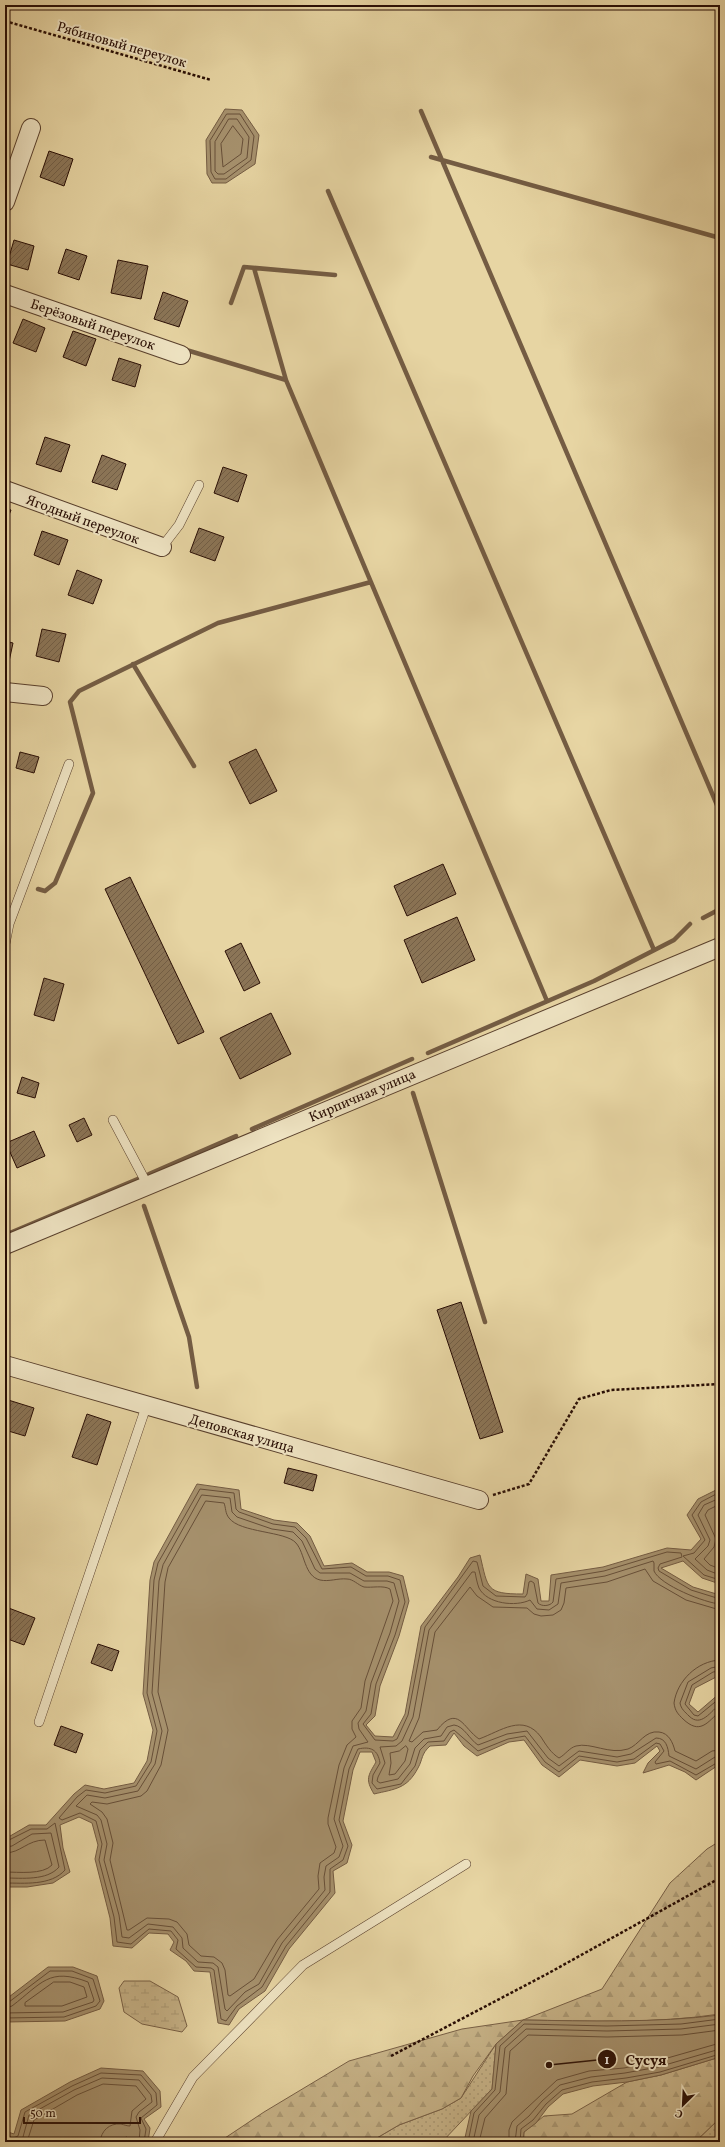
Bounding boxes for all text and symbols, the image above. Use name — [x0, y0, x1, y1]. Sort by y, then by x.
street label: Рябиновый переулок — [55, 18, 189, 73]
street label: Берёзовый переулок — [28, 295, 158, 356]
street label: Ягодный переулок — [23, 491, 142, 550]
street label: Кирпичная улица — [306, 1065, 419, 1127]
street label: Деповская улица — [187, 1410, 297, 1459]
callout: Сусуя — [597, 2046, 674, 2073]
text: Сусуя — [626, 2051, 667, 2072]
text: 1 — [605, 2053, 610, 2069]
north arrow — [663, 2085, 703, 2125]
scale bar — [24, 2099, 140, 2125]
text: С — [673, 2104, 686, 2121]
text: 50 m — [30, 2106, 56, 2122]

